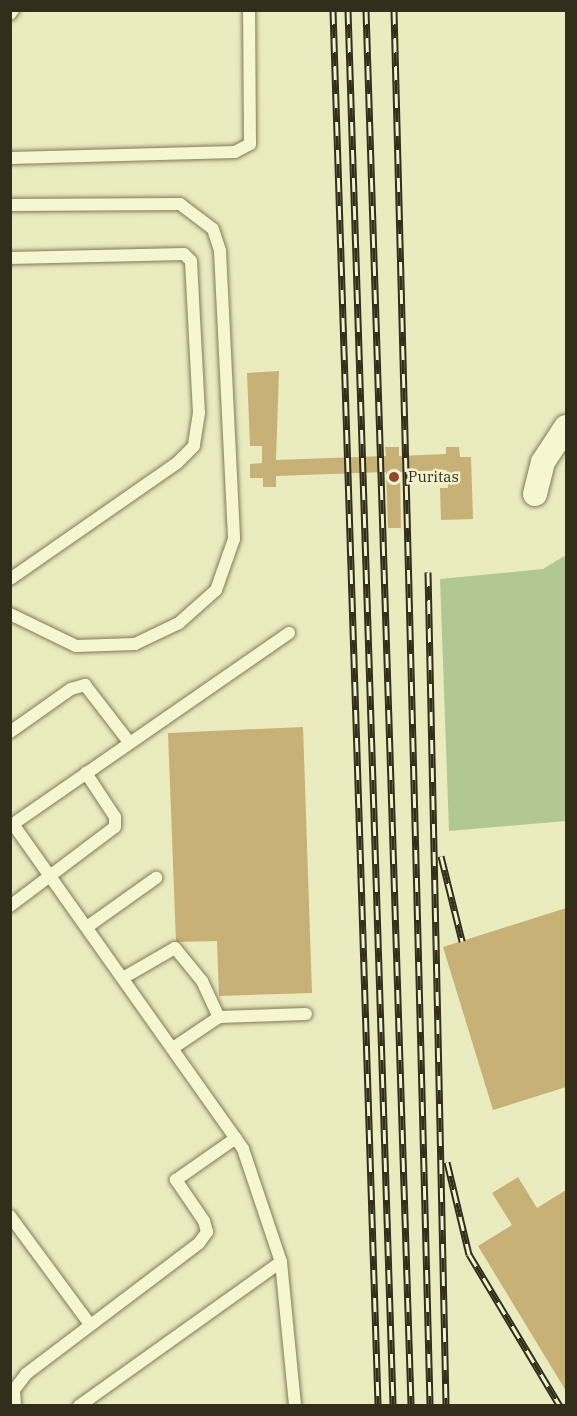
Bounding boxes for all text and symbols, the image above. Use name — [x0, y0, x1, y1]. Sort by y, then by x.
marker: Puritas — [385, 468, 403, 486]
place label: Puritas — [408, 468, 459, 486]

